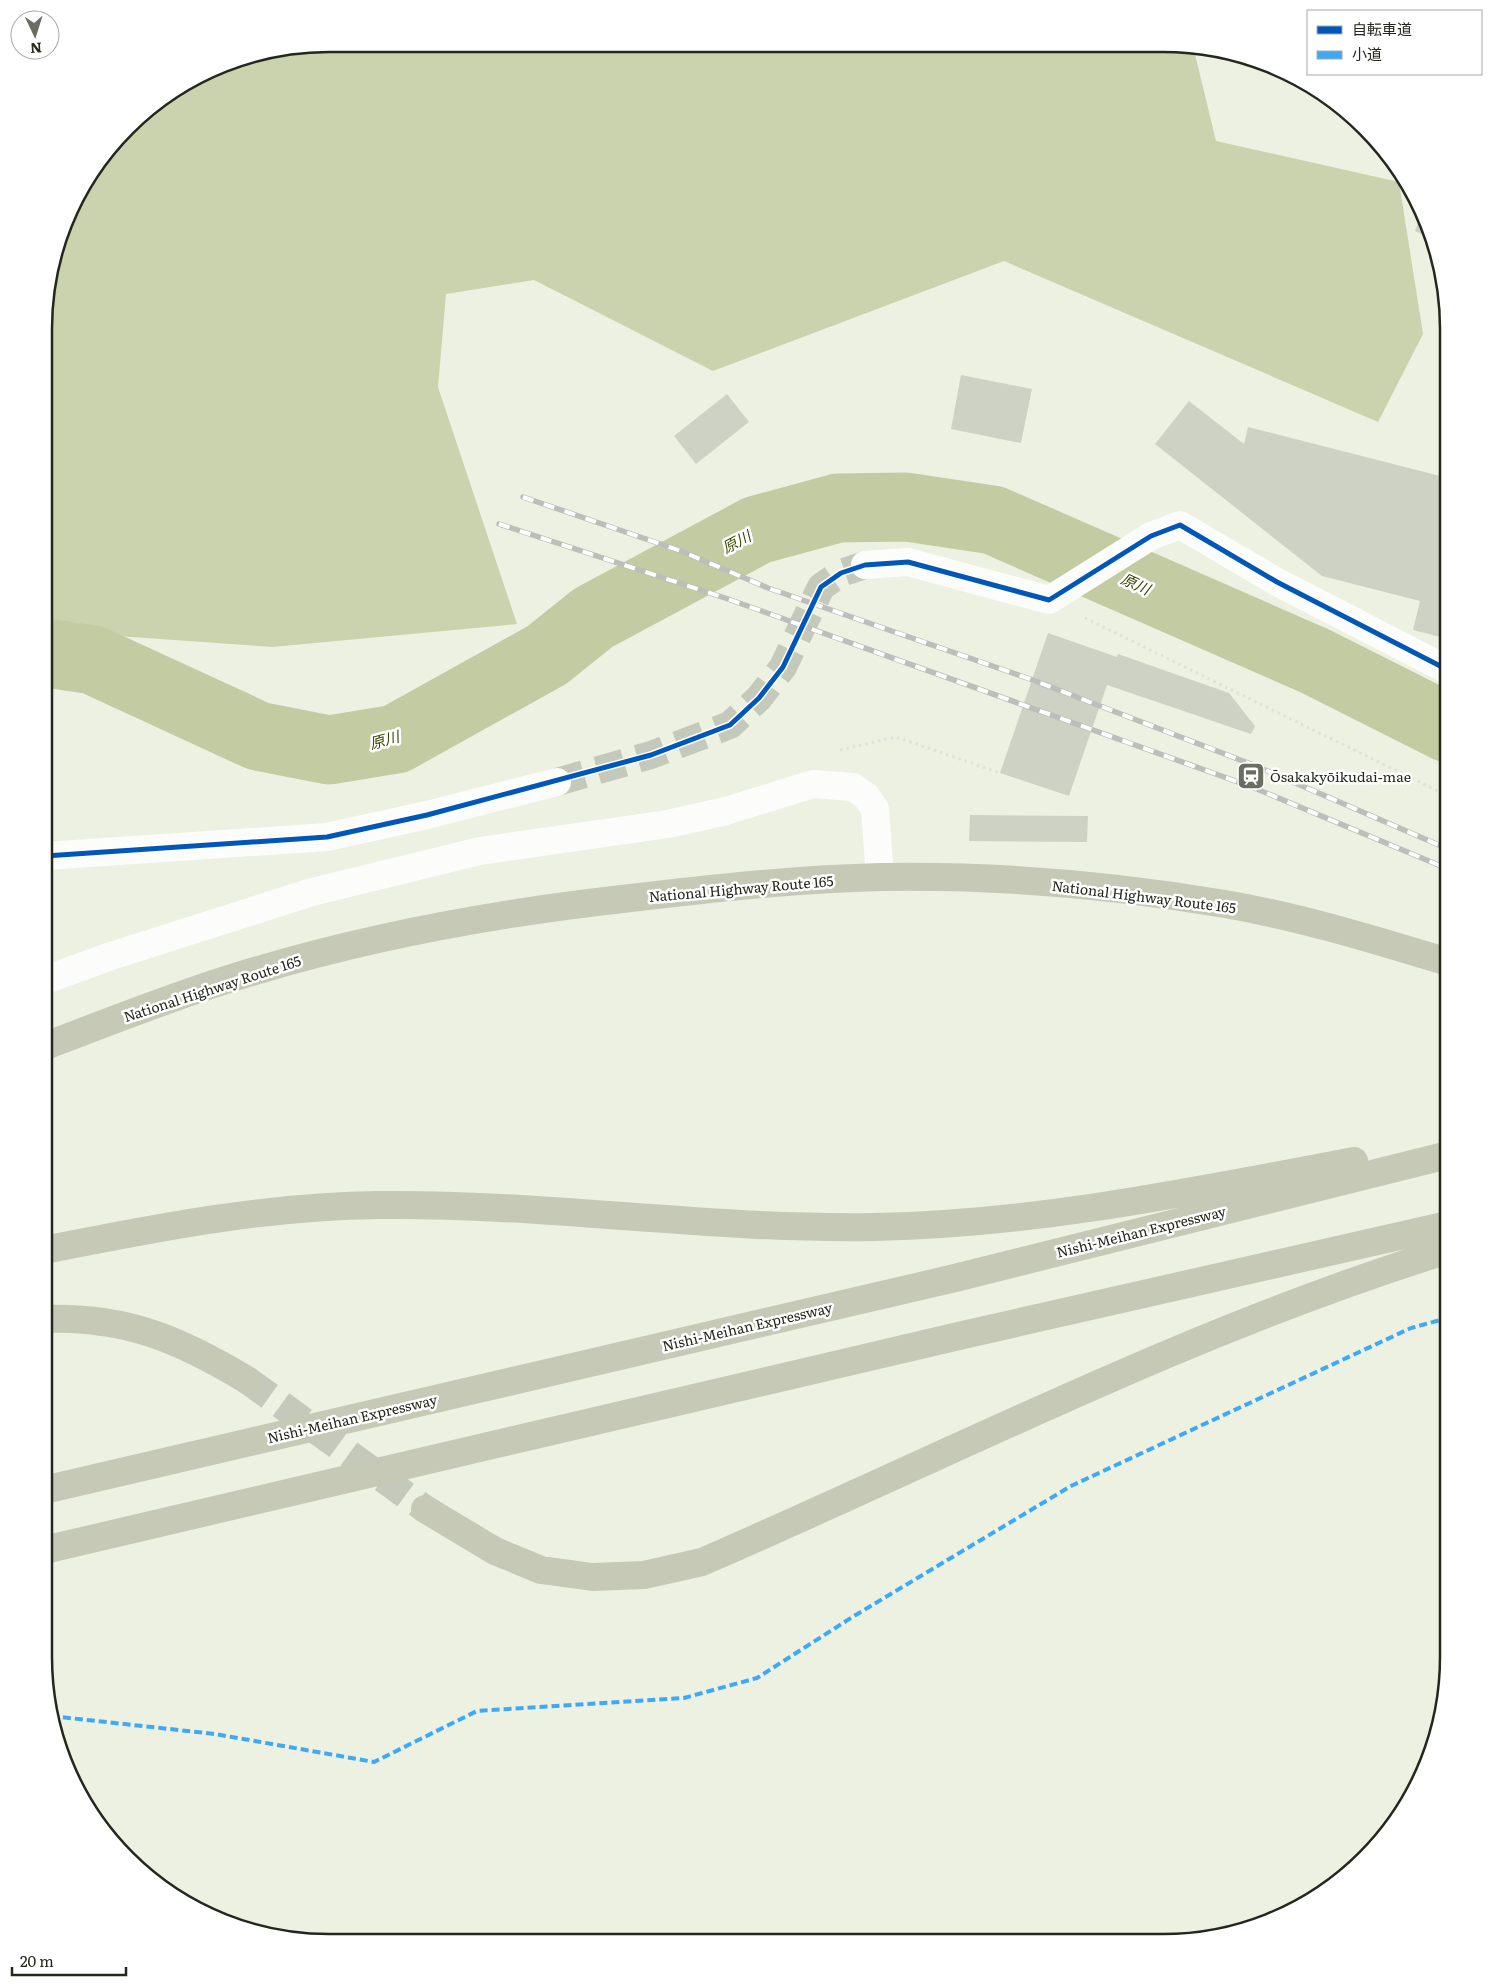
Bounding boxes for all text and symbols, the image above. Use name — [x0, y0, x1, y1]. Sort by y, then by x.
north arrow — [10, 10, 60, 60]
legend — [1307, 10, 1482, 75]
text: 自転車道 — [1352, 17, 1412, 40]
text: N — [29, 39, 43, 59]
text: 小道 — [1352, 42, 1382, 65]
water label: 原川 — [717, 523, 756, 558]
water label: 原川 — [1118, 566, 1156, 600]
water label: 原川 — [367, 723, 403, 754]
station icon: Ōsakakyōikudai-mae — [1236, 761, 1266, 791]
place label: Ōsakakyōikudai-mae — [1270, 766, 1411, 786]
street label: National Highway Route 165 — [648, 870, 834, 906]
street label: National Highway Route 165 — [1051, 875, 1237, 917]
street label: National Highway Route 165 — [121, 950, 303, 1026]
street label: Nishi-Meihan Expressway — [1054, 1200, 1229, 1262]
street label: Nishi-Meihan Expressway — [660, 1296, 835, 1355]
street label: Nishi-Meihan Expressway — [265, 1388, 440, 1447]
scale bar — [12, 1944, 126, 1976]
text: 20 m — [20, 1949, 54, 1972]

